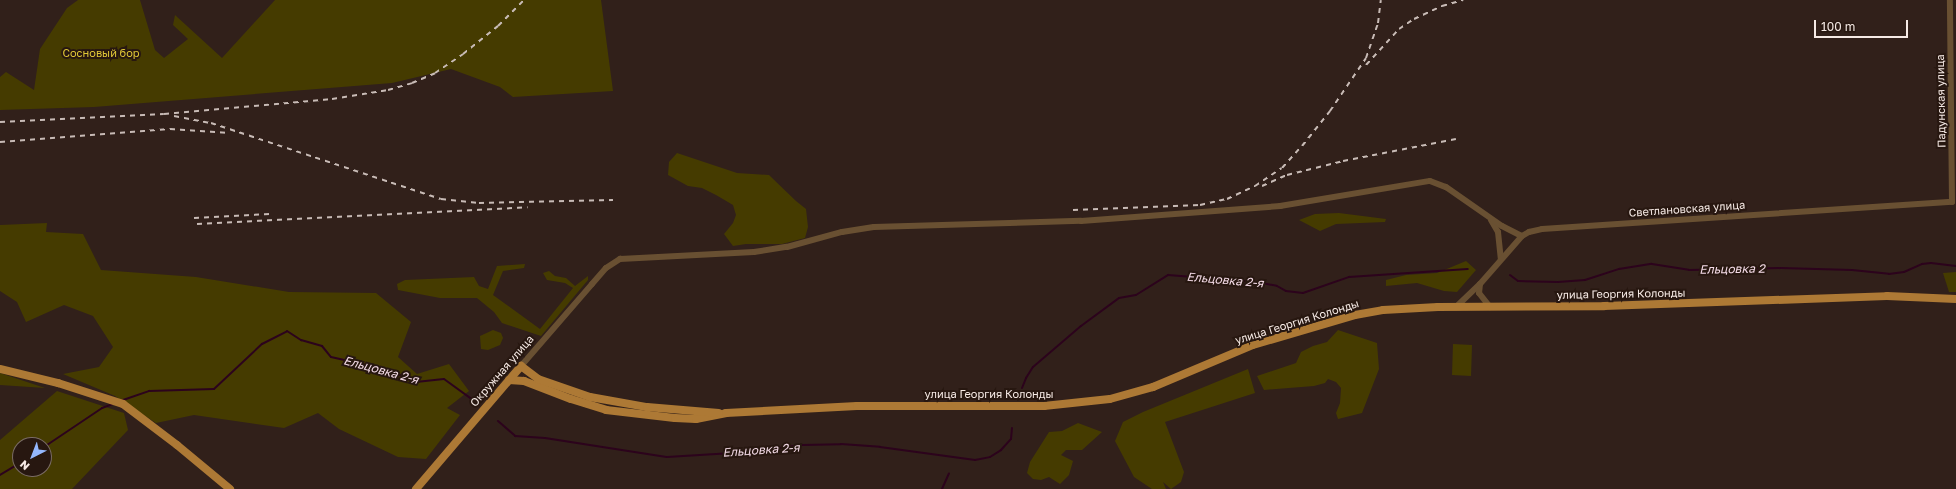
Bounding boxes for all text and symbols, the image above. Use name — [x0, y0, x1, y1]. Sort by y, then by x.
scale bar — [1816, 12, 1910, 38]
text: 100 m — [1821, 19, 1855, 34]
park label: Сосновый бор — [63, 46, 139, 60]
street label: Падунская улица — [1934, 54, 1948, 148]
street label: Светлановская улица — [1628, 198, 1746, 220]
water label: Ельцовка 2 — [1699, 261, 1765, 277]
water label: Ельцовка 2-я — [1186, 269, 1264, 291]
street label: улица Георгия Колонды — [1556, 286, 1686, 302]
street label: улица Георгия Колонды — [1233, 297, 1361, 347]
street label: Окружная улица — [467, 333, 537, 409]
water label: Ельцовка 2-я — [342, 353, 420, 387]
street label: улица Георгия Колонды — [925, 387, 1053, 401]
north arrow — [12, 437, 52, 477]
water label: Ельцовка 2-я — [722, 440, 800, 460]
text: N — [17, 458, 32, 473]

